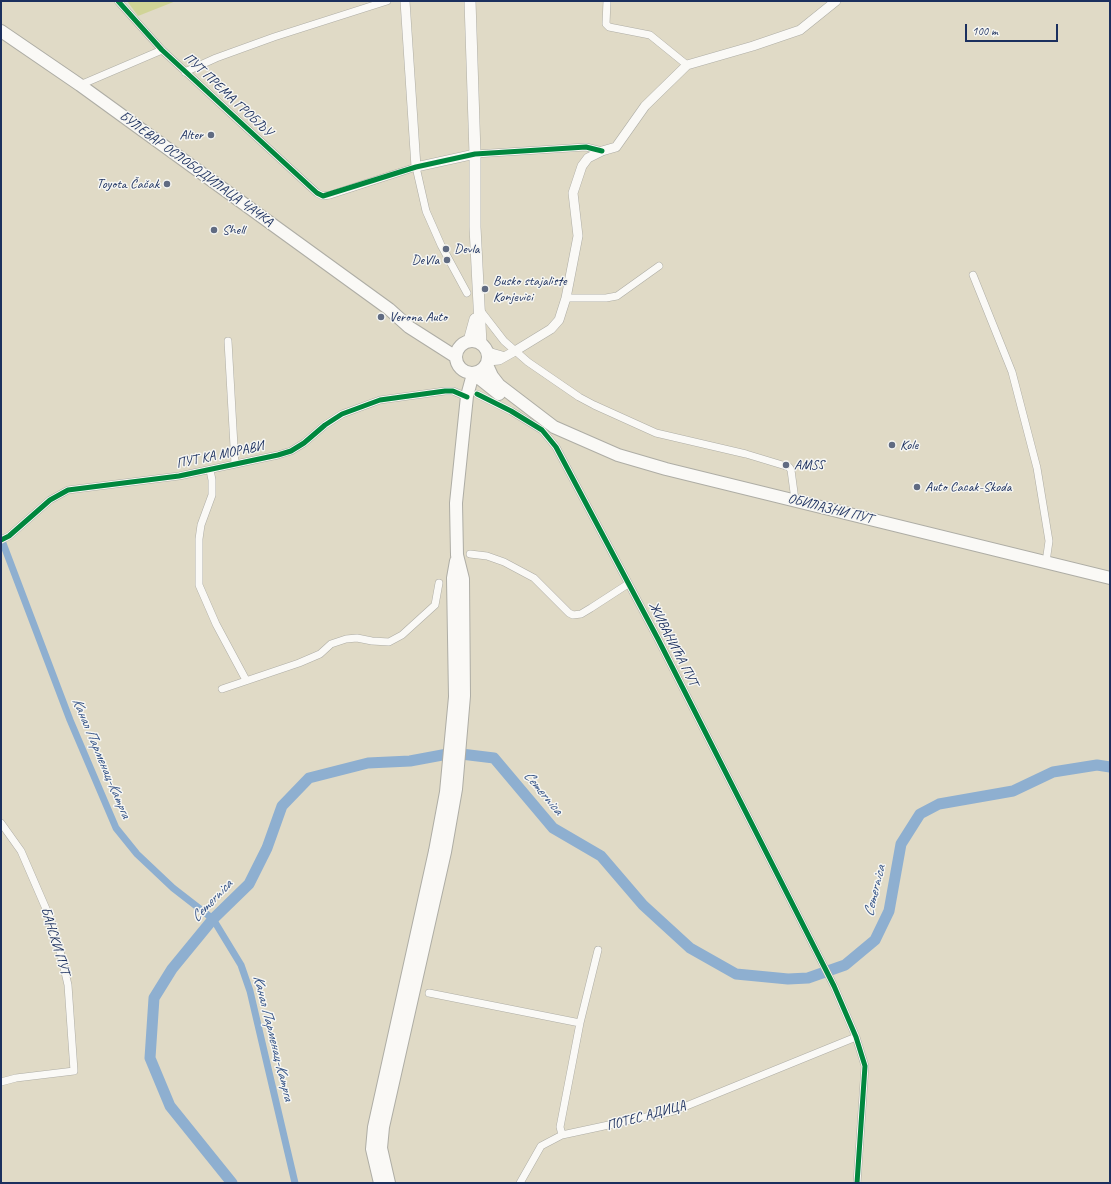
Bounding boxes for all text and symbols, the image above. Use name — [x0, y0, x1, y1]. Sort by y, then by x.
scale bar — [967, 16, 1060, 42]
text: 100 m — [972, 23, 998, 39]
street label: ПУТ ПРЕМА ГРОБЉУ — [180, 50, 276, 140]
street label: БУЛЕВАР ОСЛОБОДИЛАЦА ЧАЧКА — [116, 108, 276, 230]
place label: Alter — [179, 127, 203, 143]
marker: Alter — [206, 130, 216, 140]
place label: Toyota Čačak — [97, 176, 159, 192]
marker: Toyota Čačak — [162, 179, 172, 189]
place label: Shell — [222, 222, 245, 238]
marker: Shell — [209, 225, 219, 235]
place label: Devla — [454, 241, 479, 257]
marker: Devla — [441, 244, 451, 254]
place label: DeVla — [411, 252, 439, 268]
marker: DeVla — [442, 255, 452, 265]
place label: Busko stajaliste Konjevici — [493, 273, 567, 306]
marker: Busko stajaliste Konjevici — [480, 284, 490, 294]
place label: Verona Auto — [389, 309, 447, 325]
marker: Verona Auto — [376, 312, 386, 322]
place label: Kole — [900, 437, 918, 453]
street label: ПУТ КА МОРАВИ — [175, 438, 265, 472]
marker: Kole — [887, 440, 897, 450]
place label: AMSS — [794, 457, 824, 473]
marker: AMSS — [781, 460, 791, 470]
place label: Auto Cacak-Skoda — [925, 479, 1011, 495]
marker: Auto Cacak-Skoda — [912, 482, 922, 492]
street label: ОБИЛАЗНИ ПУТ — [786, 490, 874, 528]
street label: ЖИВАНИЋА ПУТ — [645, 599, 701, 689]
water label: Канал Парменац-Катрга — [68, 695, 134, 821]
water label: Cemernica — [519, 767, 567, 819]
water label: Cemernica — [860, 864, 890, 918]
water label: Cemernica — [187, 876, 237, 926]
street label: БАНСКИ ПУТ — [37, 905, 73, 977]
water label: Канал Парменац-Катрга — [249, 973, 297, 1103]
street label: ПОТЕС АДИЦА — [605, 1097, 687, 1135]

